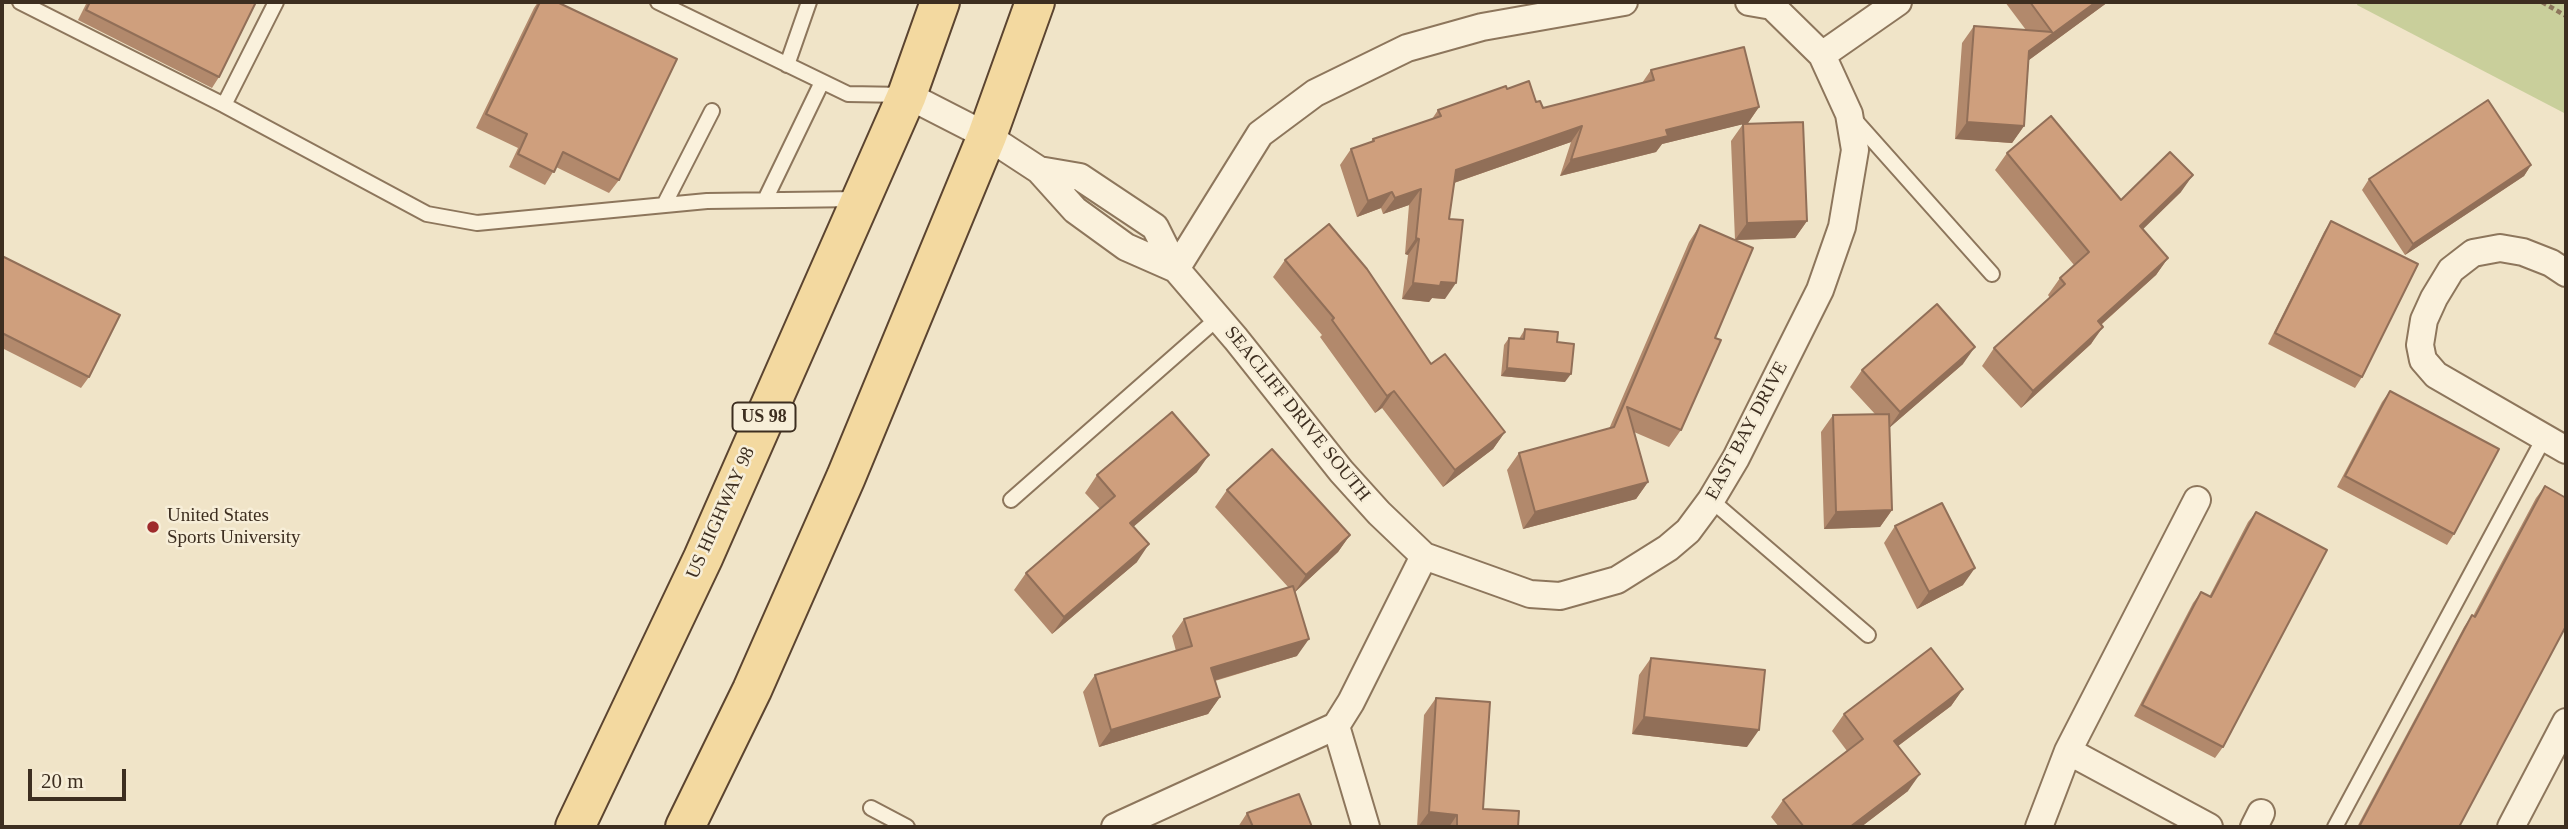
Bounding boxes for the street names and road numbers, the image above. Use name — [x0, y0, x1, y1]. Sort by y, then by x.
street label: SEACLIFF DRIVE SOUTH — [1219, 322, 1375, 506]
street label: EAST BAY DRIVE — [1701, 358, 1793, 504]
road number: US 98 — [732, 402, 796, 432]
street label: US HIGHWAY 98 — [682, 444, 760, 582]

